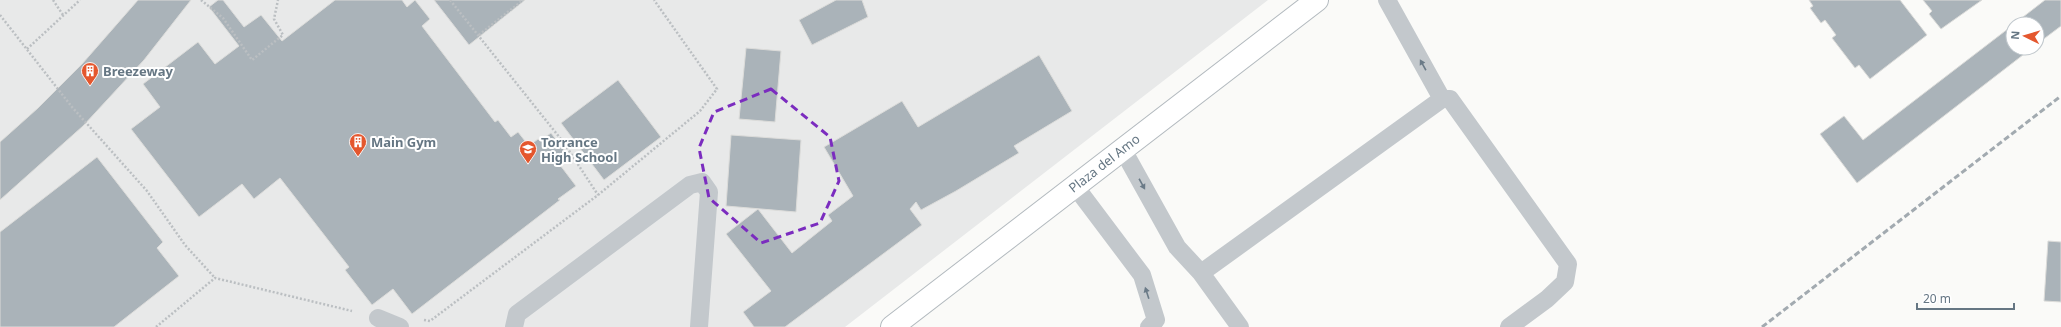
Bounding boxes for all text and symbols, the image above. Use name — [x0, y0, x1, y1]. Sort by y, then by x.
north arrow — [2005, 16, 2045, 56]
text: N — [2007, 30, 2022, 40]
one-way arrow — [1419, 59, 1426, 71]
building icon: Breezeway — [80, 61, 100, 86]
place label: Breezeway — [103, 62, 173, 80]
street label: Plaza del Amo — [1065, 129, 1143, 196]
building icon: Main Gym — [348, 132, 368, 157]
place label: Main Gym — [371, 133, 436, 151]
place label: Torrance High School — [541, 133, 617, 166]
school or university icon: Torrance High School — [518, 139, 538, 164]
one-way arrow — [1139, 178, 1146, 190]
scale bar — [1917, 285, 2014, 311]
one-way arrow — [1144, 286, 1150, 298]
text: 20 m — [1923, 290, 1951, 307]

